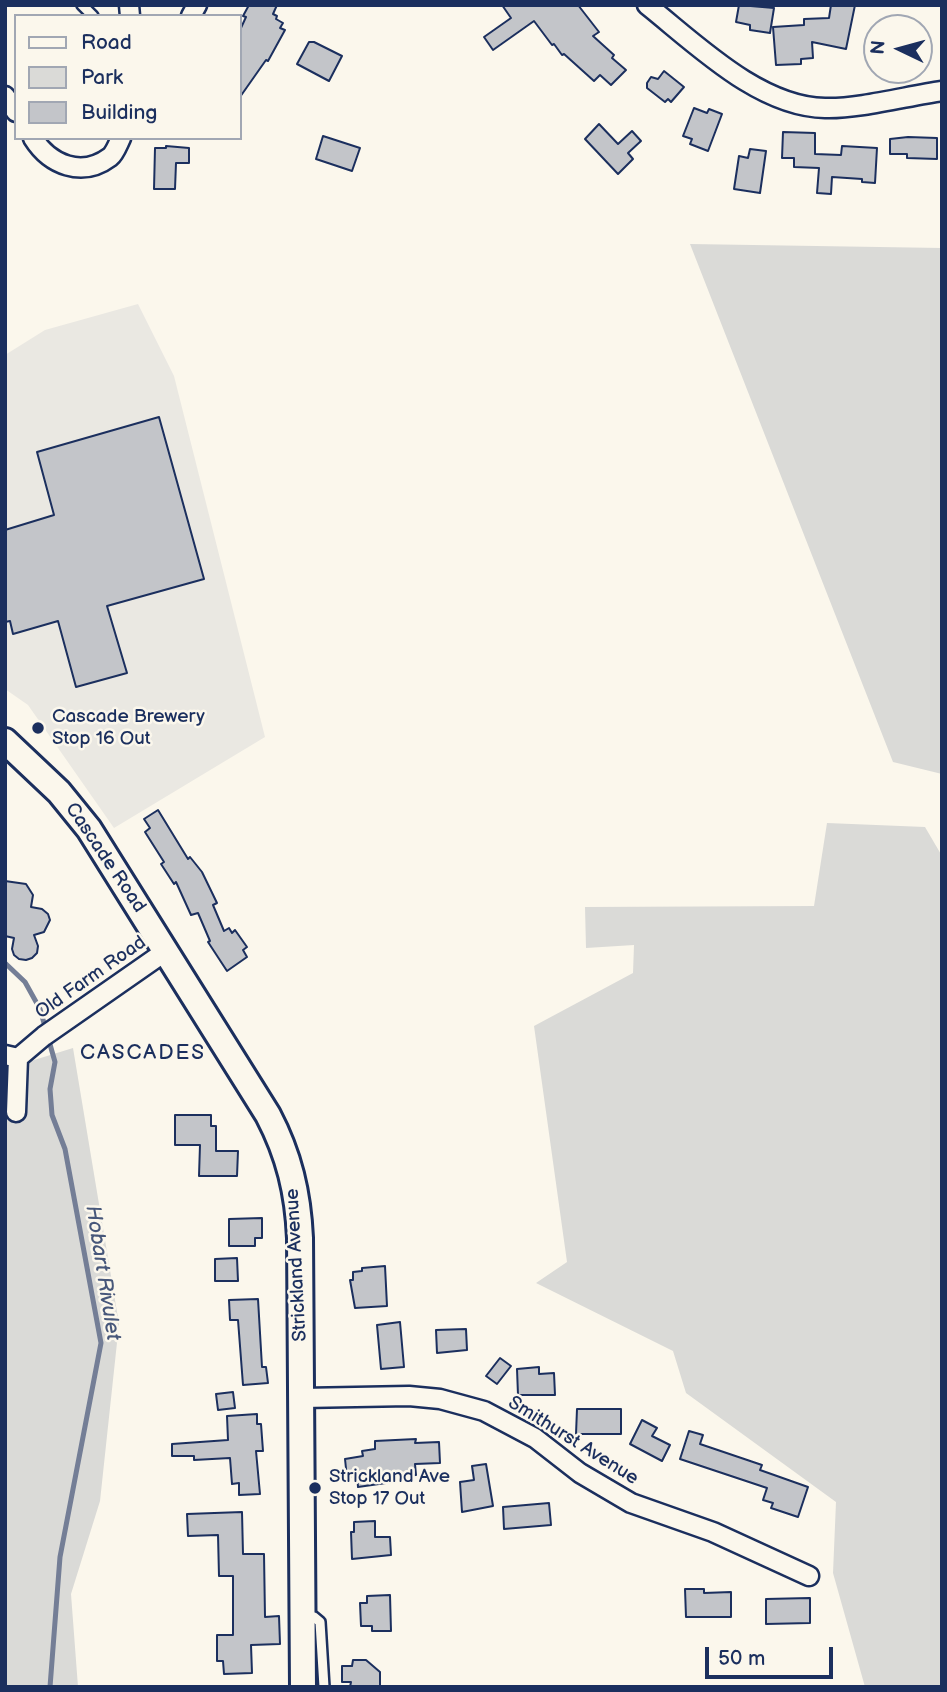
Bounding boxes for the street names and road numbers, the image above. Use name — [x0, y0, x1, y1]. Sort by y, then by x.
street label: Cascade Road — [60, 799, 150, 917]
street label: Old Farm Road — [31, 931, 151, 1025]
street label: Strickland Avenue — [282, 1188, 312, 1342]
street label: Smithurst Avenue — [504, 1392, 642, 1490]

